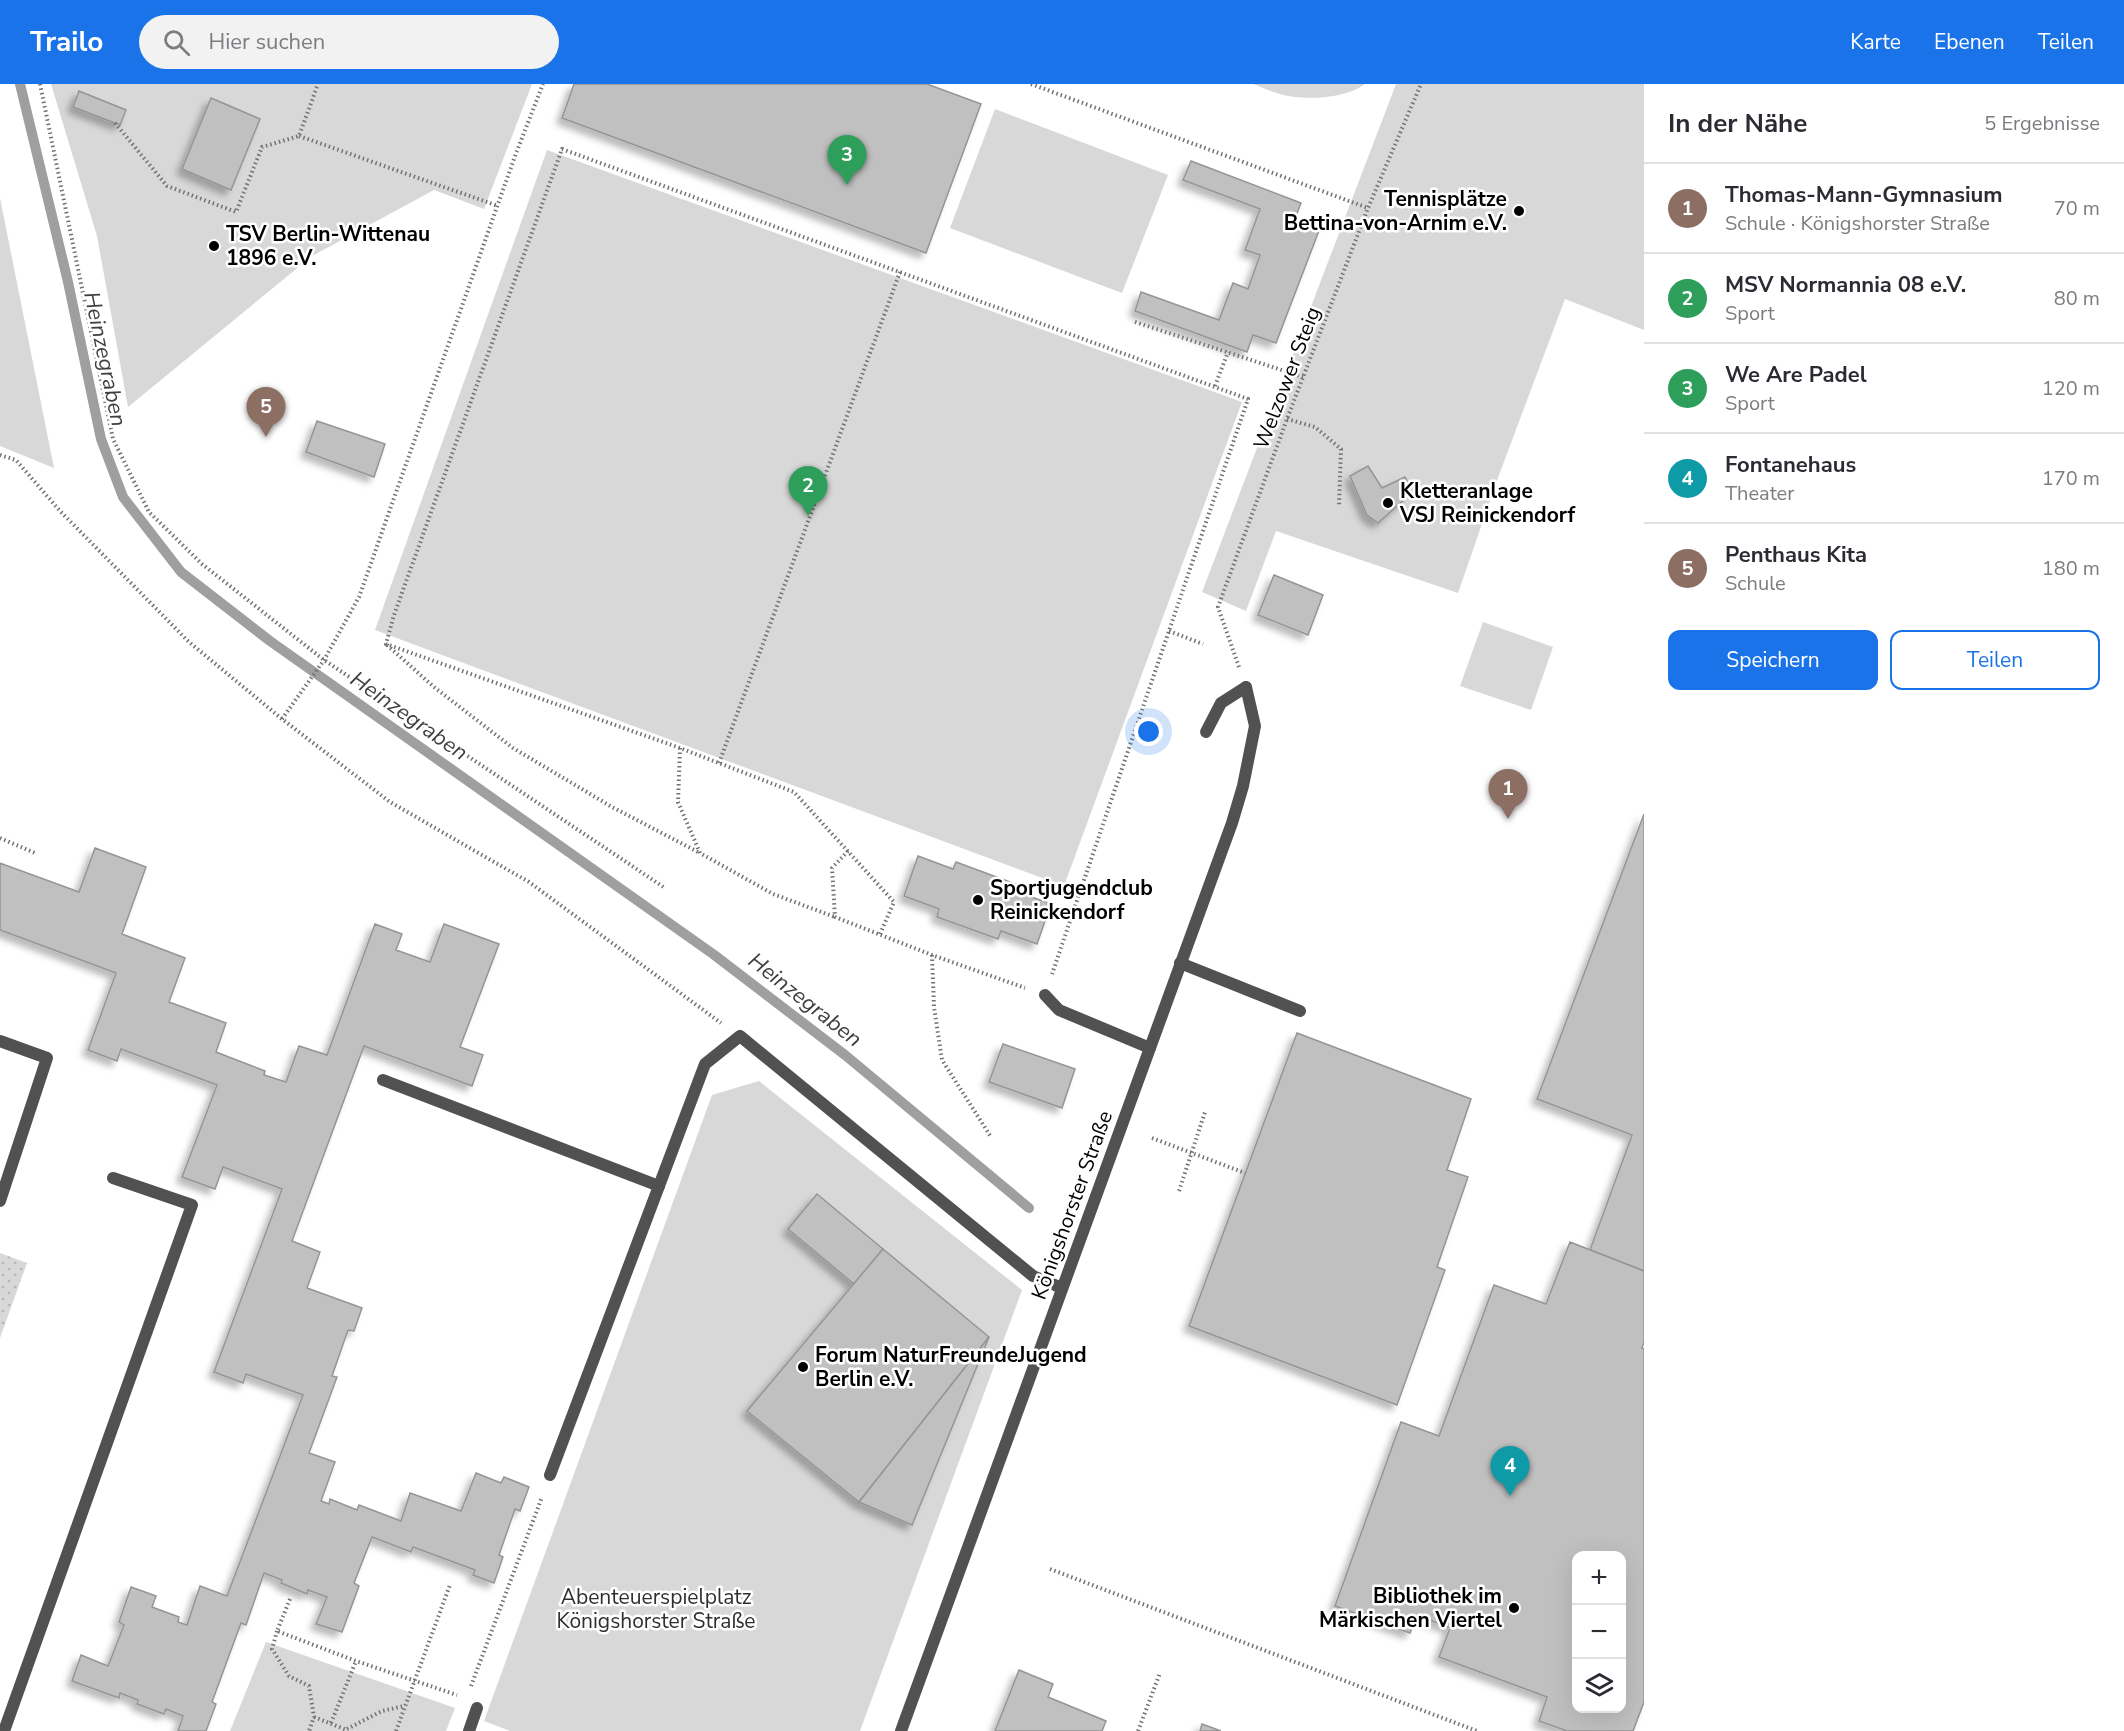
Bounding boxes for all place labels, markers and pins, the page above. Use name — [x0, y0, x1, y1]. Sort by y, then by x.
pin: 3 — [828, 135, 866, 185]
place label: Tennisplätze Bettina-von-Arnim e.V. — [1284, 185, 1507, 237]
marker: Tennisplätze Bettina-von-Arnim e.V. — [1512, 204, 1526, 218]
place label: TSV Berlin-Wittenau 1896 e.V. — [226, 220, 430, 272]
marker: TSV Berlin-Wittenau 1896 e.V. — [207, 239, 221, 253]
pin: 5 — [246, 388, 286, 437]
pin: 2 — [788, 466, 828, 516]
place label: Kletteranlage VSJ Reinickendorf — [1399, 477, 1576, 529]
marker: Kletteranlage VSJ Reinickendorf — [1381, 496, 1395, 510]
pin: 1 — [1488, 770, 1528, 819]
place label: Sportjugendclub Reinickendorf — [990, 874, 1153, 926]
marker: Sportjugendclub Reinickendorf — [971, 893, 985, 907]
place label: Forum NaturFreundeJugend Berlin e.V. — [815, 1341, 1087, 1393]
marker: Forum NaturFreundeJugend Berlin e.V. — [796, 1360, 810, 1374]
pin: 4 — [1490, 1446, 1530, 1496]
place label: Bibliothek im Märkischen Viertel — [1319, 1582, 1502, 1634]
marker: Bibliothek im Märkischen Viertel — [1507, 1601, 1521, 1615]

